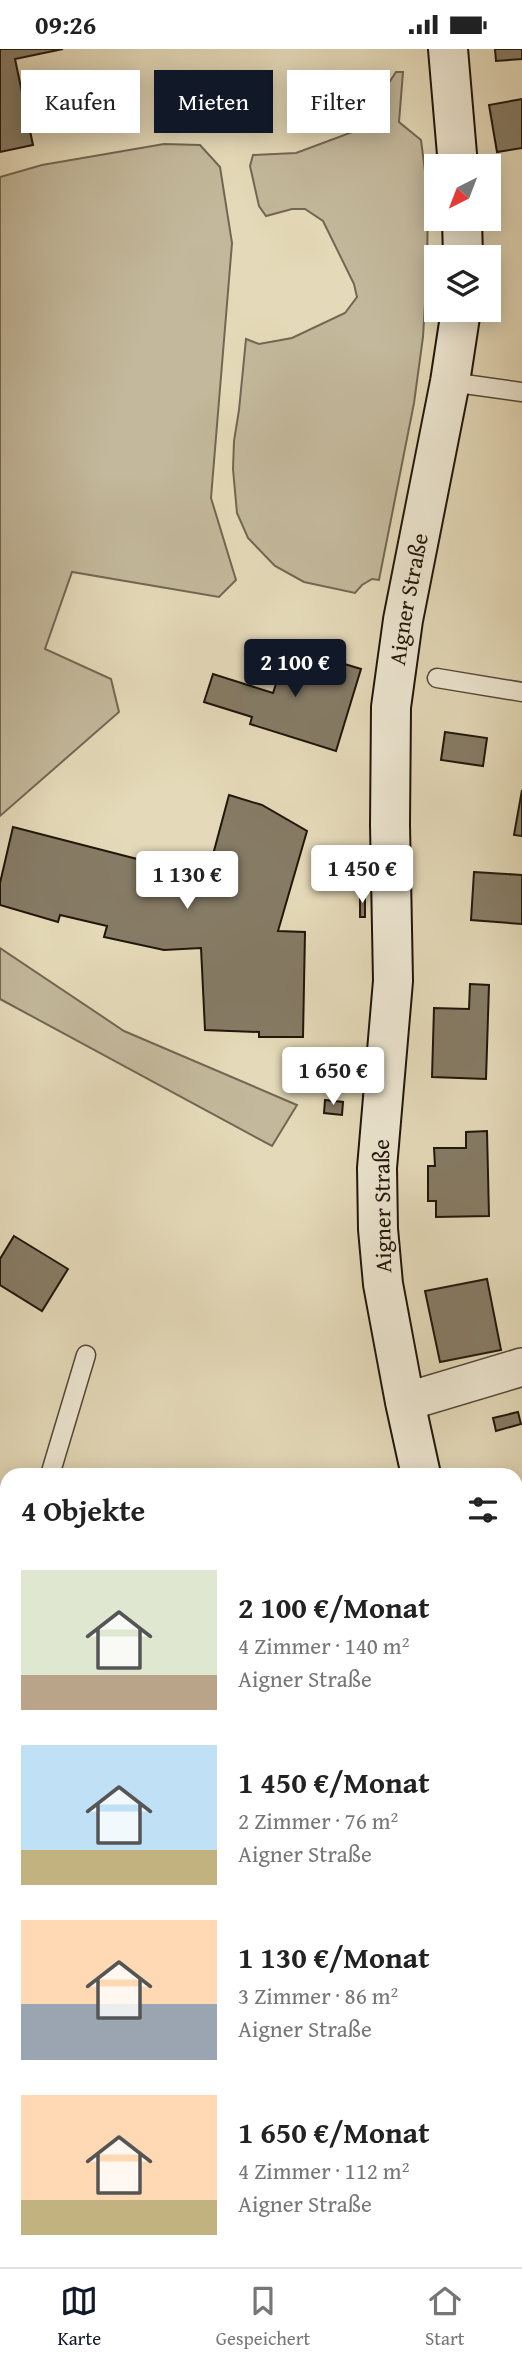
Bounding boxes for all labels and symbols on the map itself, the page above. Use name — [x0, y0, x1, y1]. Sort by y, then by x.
north arrow — [424, 154, 500, 231]
street label: Aigner Straße — [380, 530, 436, 667]
pin: 2 100 € — [230, 639, 360, 699]
pin: 1 450 € — [297, 845, 427, 905]
pin: 1 130 € — [122, 851, 252, 911]
pin: 1 650 € — [268, 1047, 398, 1107]
street label: Aigner Straße — [364, 1139, 399, 1273]

